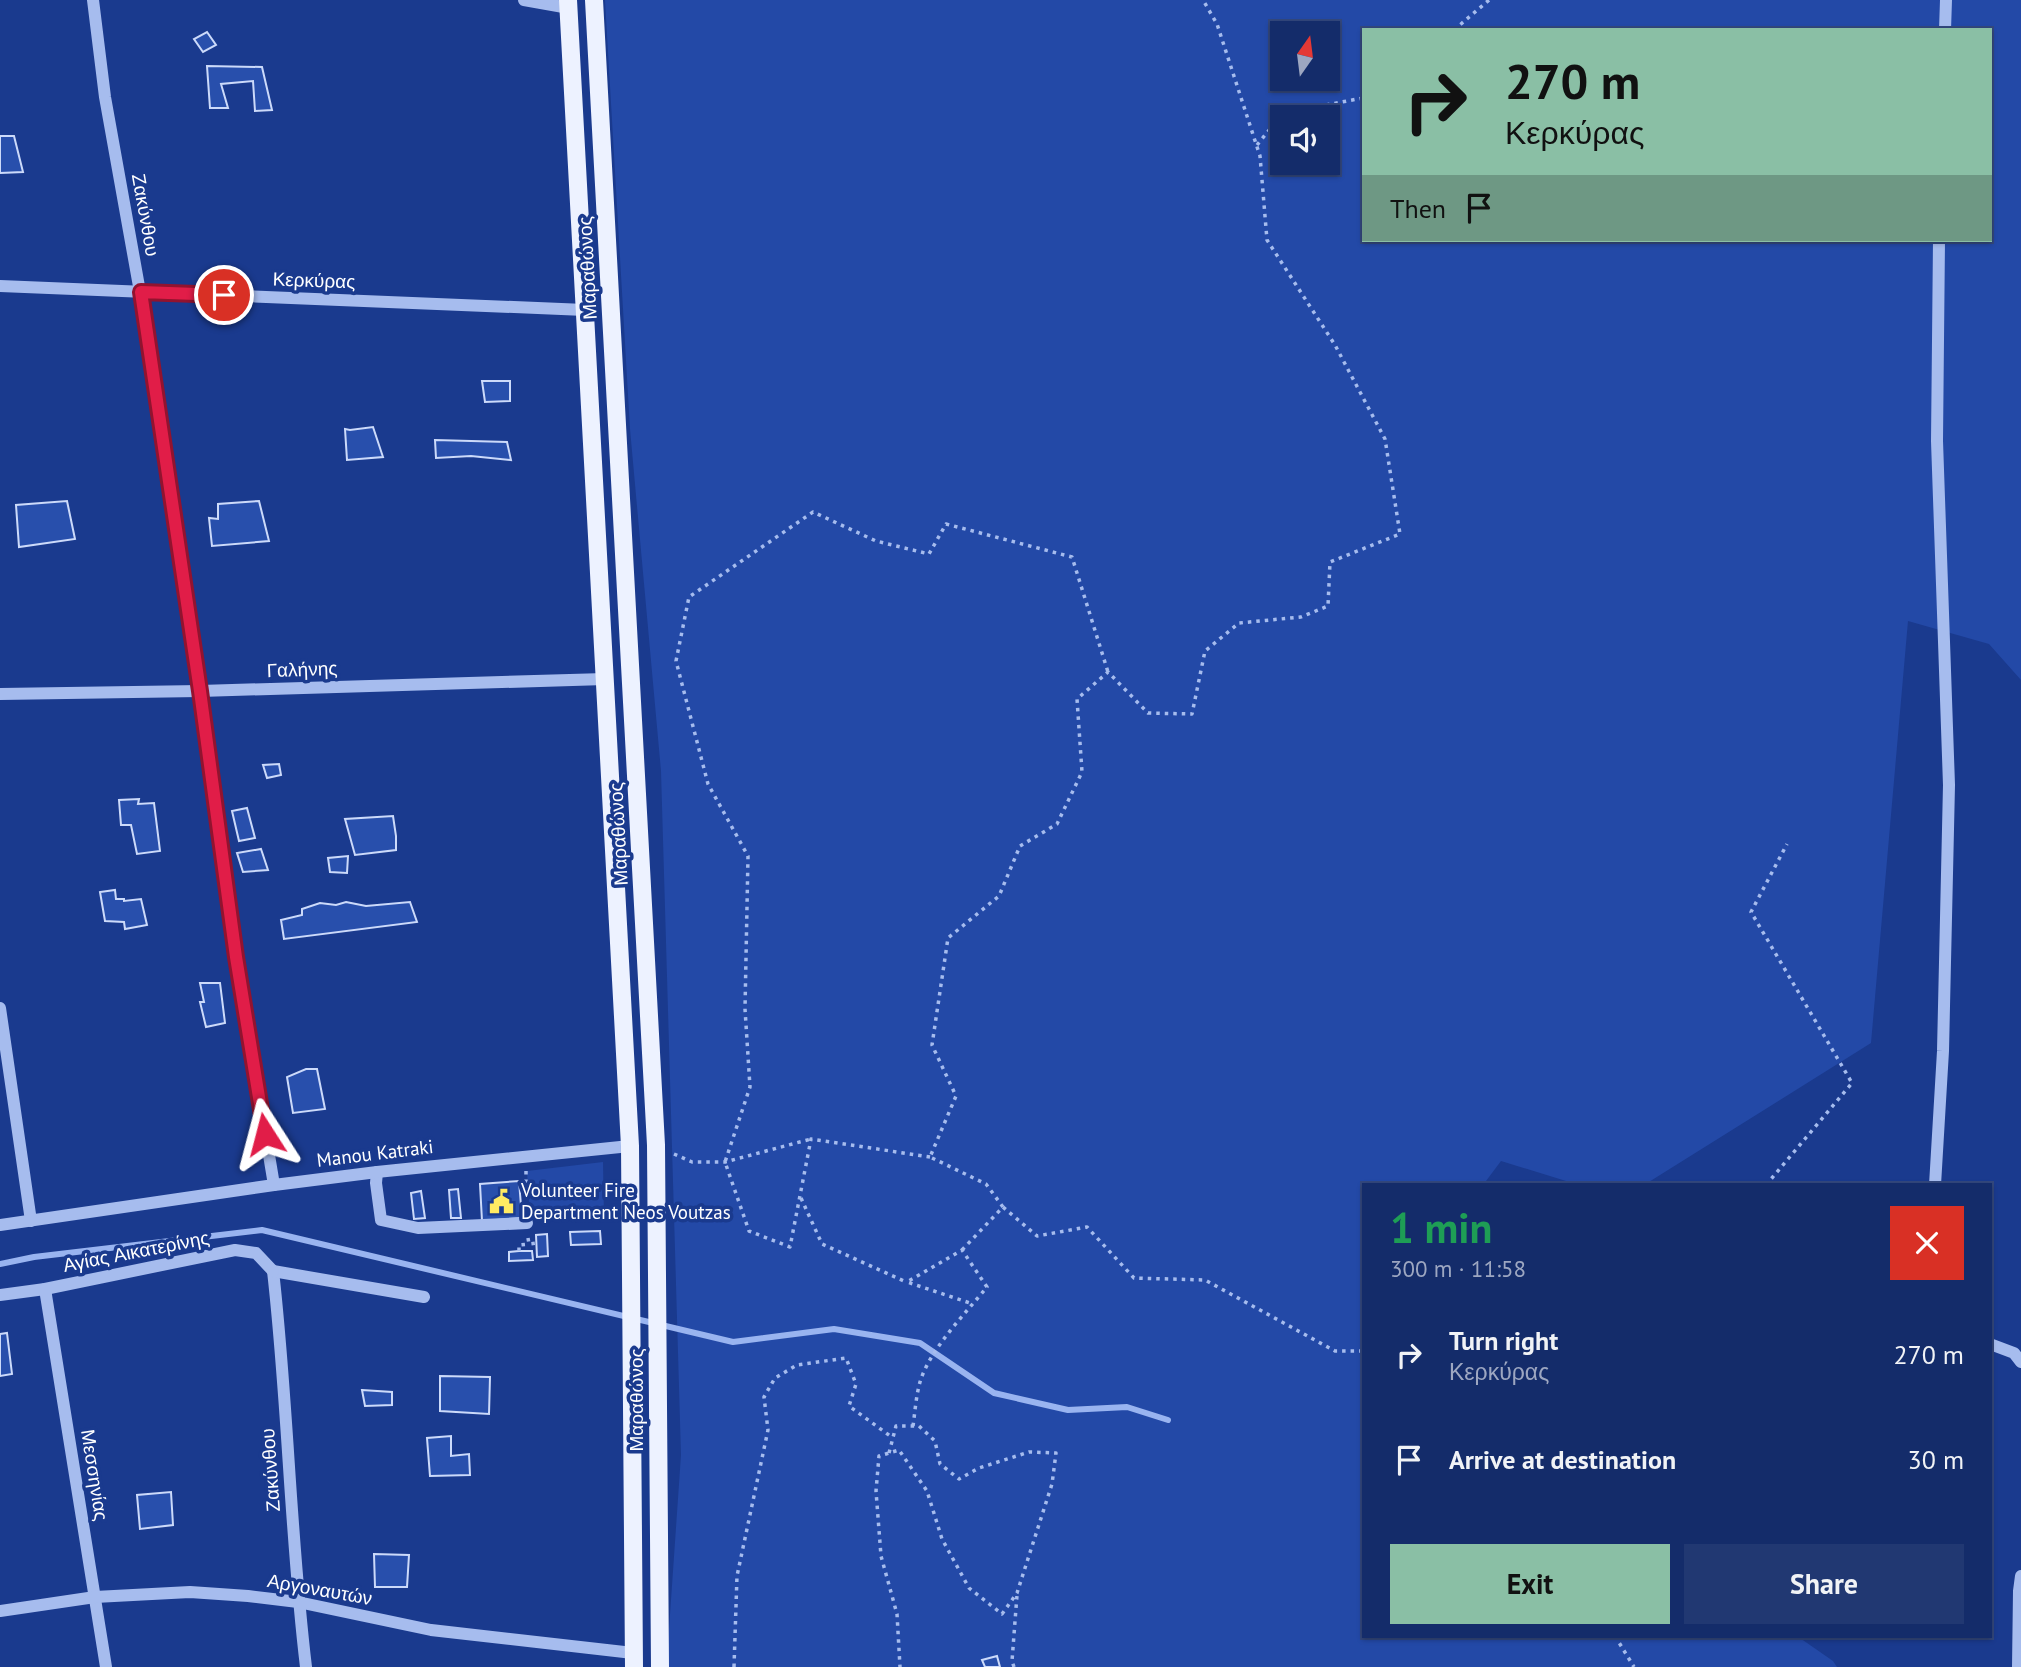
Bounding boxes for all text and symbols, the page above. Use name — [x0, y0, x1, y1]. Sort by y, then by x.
north arrow — [1270, 21, 1340, 91]
map controls — [1270, 21, 1340, 175]
text: 270 m — [1505, 49, 1640, 113]
icon: right — [1390, 56, 1481, 147]
button: sound — [1270, 105, 1340, 175]
text: Κερκύρας — [1505, 111, 1644, 153]
street label: Ζακύνθου — [127, 172, 165, 258]
icon: arrive — [1460, 189, 1498, 227]
text: Then — [1390, 192, 1446, 225]
street label: Μαραθώνος — [572, 216, 602, 320]
pin — [194, 265, 254, 325]
street label: Κερκύρας — [272, 267, 356, 293]
icon: arrive — [205, 276, 243, 314]
street label: Γαλήνης — [266, 656, 338, 682]
street label: Μαραθώνος — [603, 782, 633, 886]
position arrow — [228, 1097, 302, 1171]
street label: Manou Katraki — [315, 1134, 435, 1172]
place label: Volunteer Fire Department Neos Voutzas — [520, 1178, 731, 1224]
public building icon: Volunteer Fire Department Neos Voutzas — [487, 1187, 515, 1215]
text: 1 min — [1390, 1200, 1492, 1255]
button: close — [1890, 1206, 1964, 1280]
street label: Αγίας Αικατερίνης — [61, 1225, 211, 1277]
text: 300 m · 11:58 — [1390, 1254, 1526, 1283]
text: Turn right — [1449, 1324, 1558, 1357]
icon: right — [1390, 1336, 1428, 1374]
text: 270 m — [1893, 1338, 1964, 1371]
street label: Μαραθώνος — [624, 1348, 648, 1452]
text: Κερκύρας — [1449, 1357, 1549, 1386]
street label: Μεσσηνίας — [76, 1428, 114, 1522]
street label: Ζακύνθου — [255, 1428, 285, 1512]
icon: arrive — [1390, 1441, 1428, 1479]
text: Arrive at destination — [1449, 1443, 1676, 1476]
text: 30 m — [1908, 1443, 1964, 1476]
button: Exit — [1390, 1544, 1670, 1624]
button: Share — [1684, 1544, 1964, 1624]
street label: Αργοναυτών — [266, 1568, 374, 1610]

